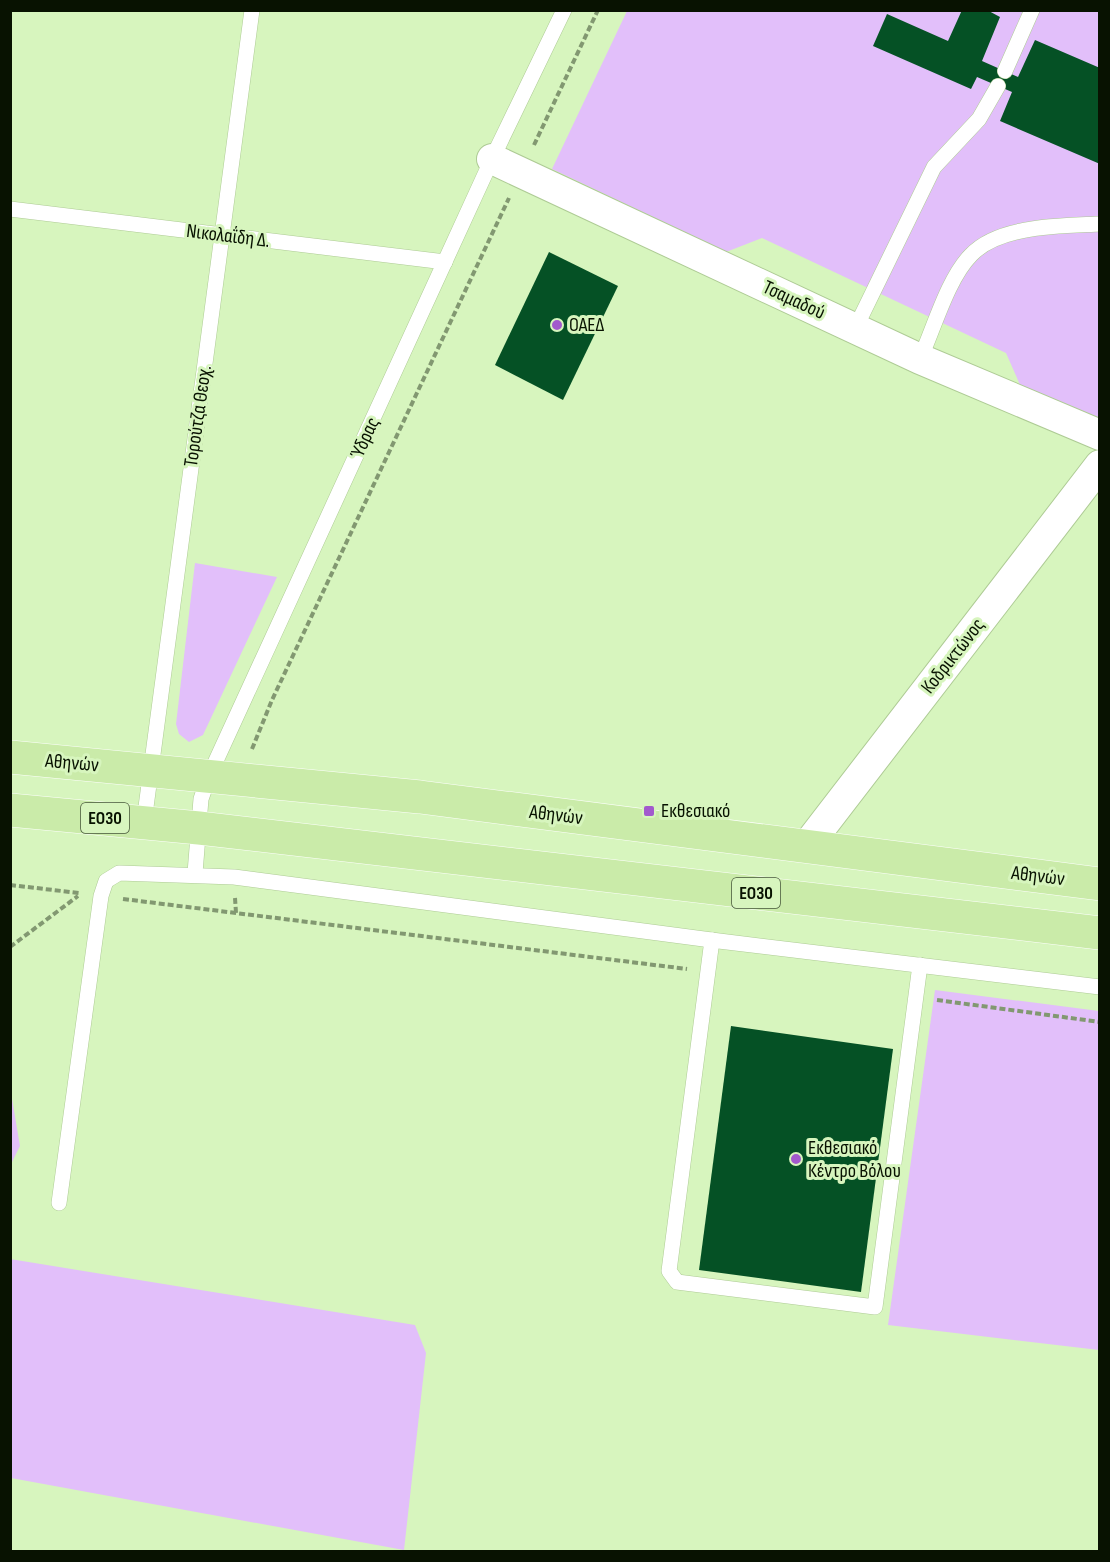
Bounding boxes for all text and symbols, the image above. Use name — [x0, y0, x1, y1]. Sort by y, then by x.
street label: Νικολαΐδη Δ. — [185, 219, 271, 253]
street label: Τσαμαδού — [759, 275, 829, 325]
place label: ΟΑΕΔ — [569, 313, 605, 337]
marker: ΟΑΕΔ — [550, 318, 564, 332]
street label: Τορούτζα Θεοχ. — [179, 364, 217, 468]
street label: Ύδρας — [345, 413, 385, 463]
street label: Κοδρικτώνος — [916, 613, 990, 699]
street label: Αθηνών — [43, 749, 100, 777]
place label: Εκθεσιακό — [661, 799, 730, 823]
street label: Αθηνών — [527, 800, 584, 830]
road number: ΕΟ30 — [81, 803, 129, 833]
marker: Εκθεσιακό — [642, 804, 656, 818]
street label: Αθηνών — [1009, 861, 1066, 891]
road number: ΕΟ30 — [732, 878, 780, 908]
place label: Εκθεσιακό Κέντρο Βόλου — [808, 1136, 901, 1183]
marker: Εκθεσιακό Κέντρο Βόλου — [789, 1152, 803, 1166]

